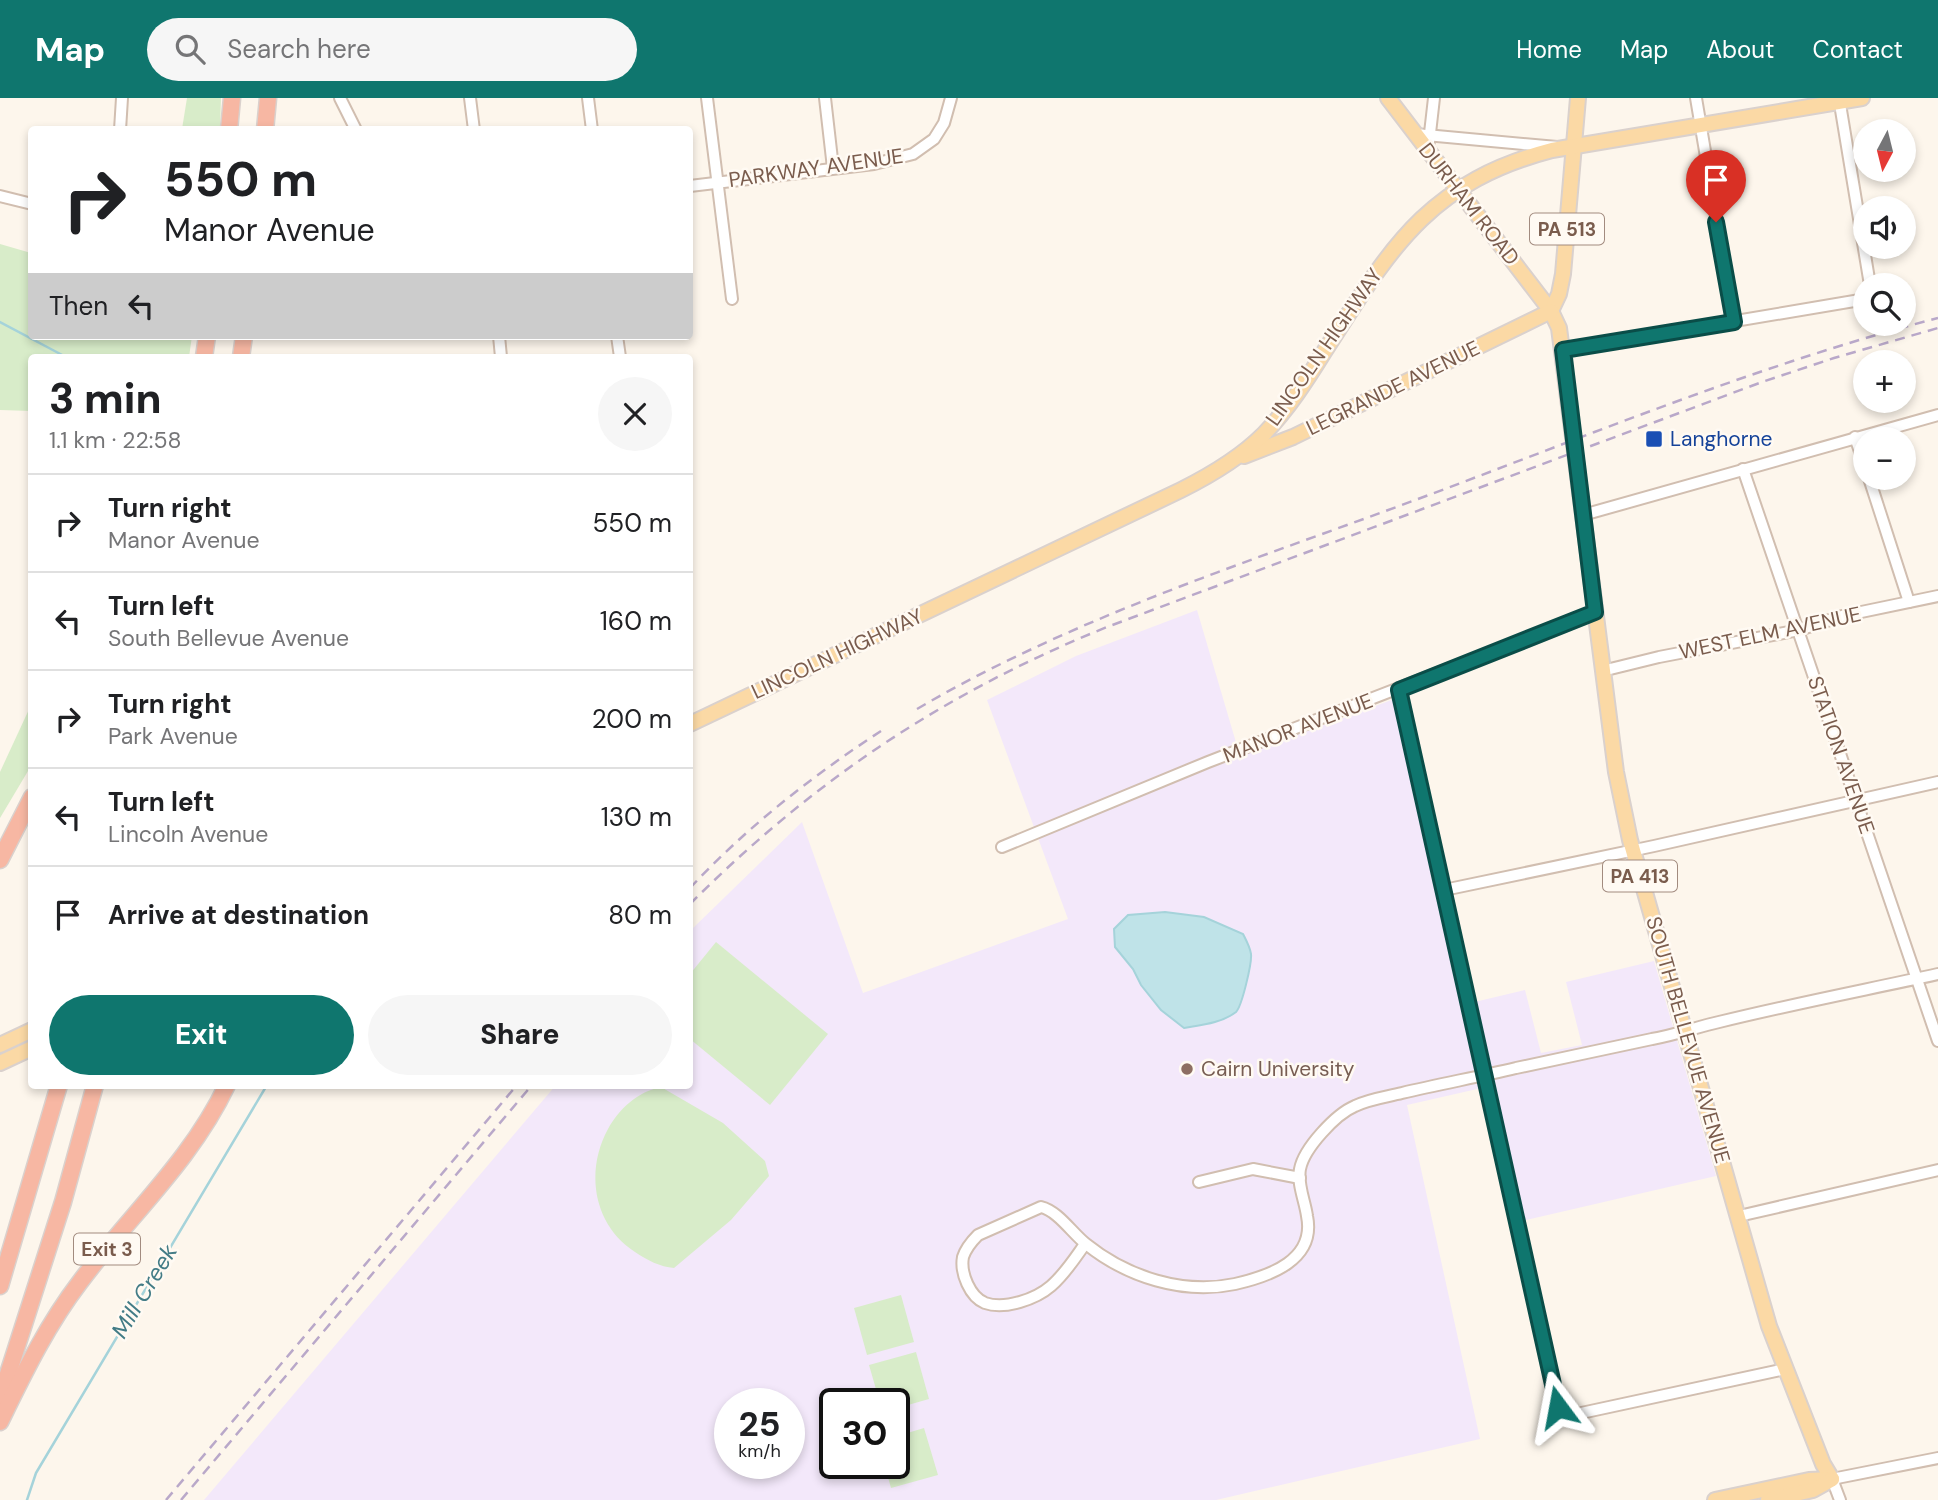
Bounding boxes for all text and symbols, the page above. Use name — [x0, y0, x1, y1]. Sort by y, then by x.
search box — [147, 18, 637, 81]
text: Map — [35, 28, 105, 71]
icon: search — [171, 30, 209, 68]
text: Search here — [227, 32, 371, 66]
text: Home — [1516, 34, 1582, 65]
text: Map — [1620, 34, 1668, 65]
text: About — [1706, 34, 1775, 65]
text: Contact — [1813, 34, 1903, 65]
north arrow — [1853, 119, 1916, 182]
map controls — [1853, 119, 1916, 490]
street label: DURHAM ROAD — [1412, 137, 1526, 271]
street label: PARKWAY AVENUE — [727, 142, 905, 194]
text: 550 m — [164, 147, 317, 211]
pin — [1686, 150, 1746, 222]
icon: right — [49, 154, 140, 245]
icon: arrive — [1697, 161, 1735, 199]
button: sound — [1853, 196, 1916, 259]
text: Manor Avenue — [164, 209, 375, 251]
road number: PA 513 — [1530, 214, 1604, 244]
street label: LINCOLN HIGHWAY — [1259, 263, 1389, 431]
button: search — [1853, 273, 1916, 336]
icon: left — [122, 287, 160, 325]
text: Then — [49, 289, 108, 323]
street label: LEGRANDE AVENUE — [1302, 334, 1484, 442]
button: + — [1853, 350, 1916, 413]
text: 3 min — [49, 371, 162, 426]
button: close — [598, 377, 672, 451]
text: 1.1 km · 22:58 — [49, 425, 182, 455]
place label: Langhorne — [1670, 425, 1773, 453]
button: − — [1853, 427, 1916, 490]
marker: Langhorne — [1644, 429, 1664, 449]
text: Turn right — [108, 491, 232, 525]
icon: right — [49, 504, 87, 542]
text: 550 m — [592, 506, 672, 540]
text: Manor Avenue — [108, 525, 259, 555]
text: Turn left — [108, 589, 215, 623]
street label: WEST ELM AVENUE — [1676, 600, 1864, 666]
icon: left — [49, 602, 87, 640]
street label: LINCOLN HIGHWAY — [747, 602, 927, 706]
text: 160 m — [600, 604, 672, 638]
text: South Bellevue Avenue — [108, 623, 349, 653]
street label: STATION AVENUE — [1801, 672, 1881, 838]
text: Turn right — [108, 687, 232, 721]
street label: MANOR AVENUE — [1219, 687, 1377, 769]
icon: right — [49, 700, 87, 738]
text: 200 m — [592, 702, 672, 736]
text: Park Avenue — [108, 721, 238, 751]
text: Turn left — [108, 785, 215, 819]
icon: left — [49, 798, 87, 836]
text: 130 m — [601, 800, 672, 834]
text: Lincoln Avenue — [108, 819, 268, 849]
road number: PA 413 — [1603, 860, 1677, 891]
icon: arrive — [49, 896, 87, 934]
text: Arrive at destination — [108, 898, 369, 932]
text: 80 m — [608, 898, 672, 932]
street label: SOUTH BELLEVUE AVENUE — [1639, 913, 1737, 1167]
button: Exit — [49, 995, 354, 1075]
button: Share — [368, 995, 672, 1075]
place label: Cairn University — [1201, 1055, 1355, 1083]
marker: Cairn University — [1179, 1061, 1195, 1077]
road number: Exit 3 — [74, 1233, 140, 1264]
water label: Mill Creek — [104, 1238, 184, 1343]
position arrow — [1521, 1370, 1595, 1444]
speed limit sign: 30 — [819, 1388, 910, 1479]
text: 25 — [739, 1401, 780, 1447]
text: km/h — [738, 1439, 781, 1463]

